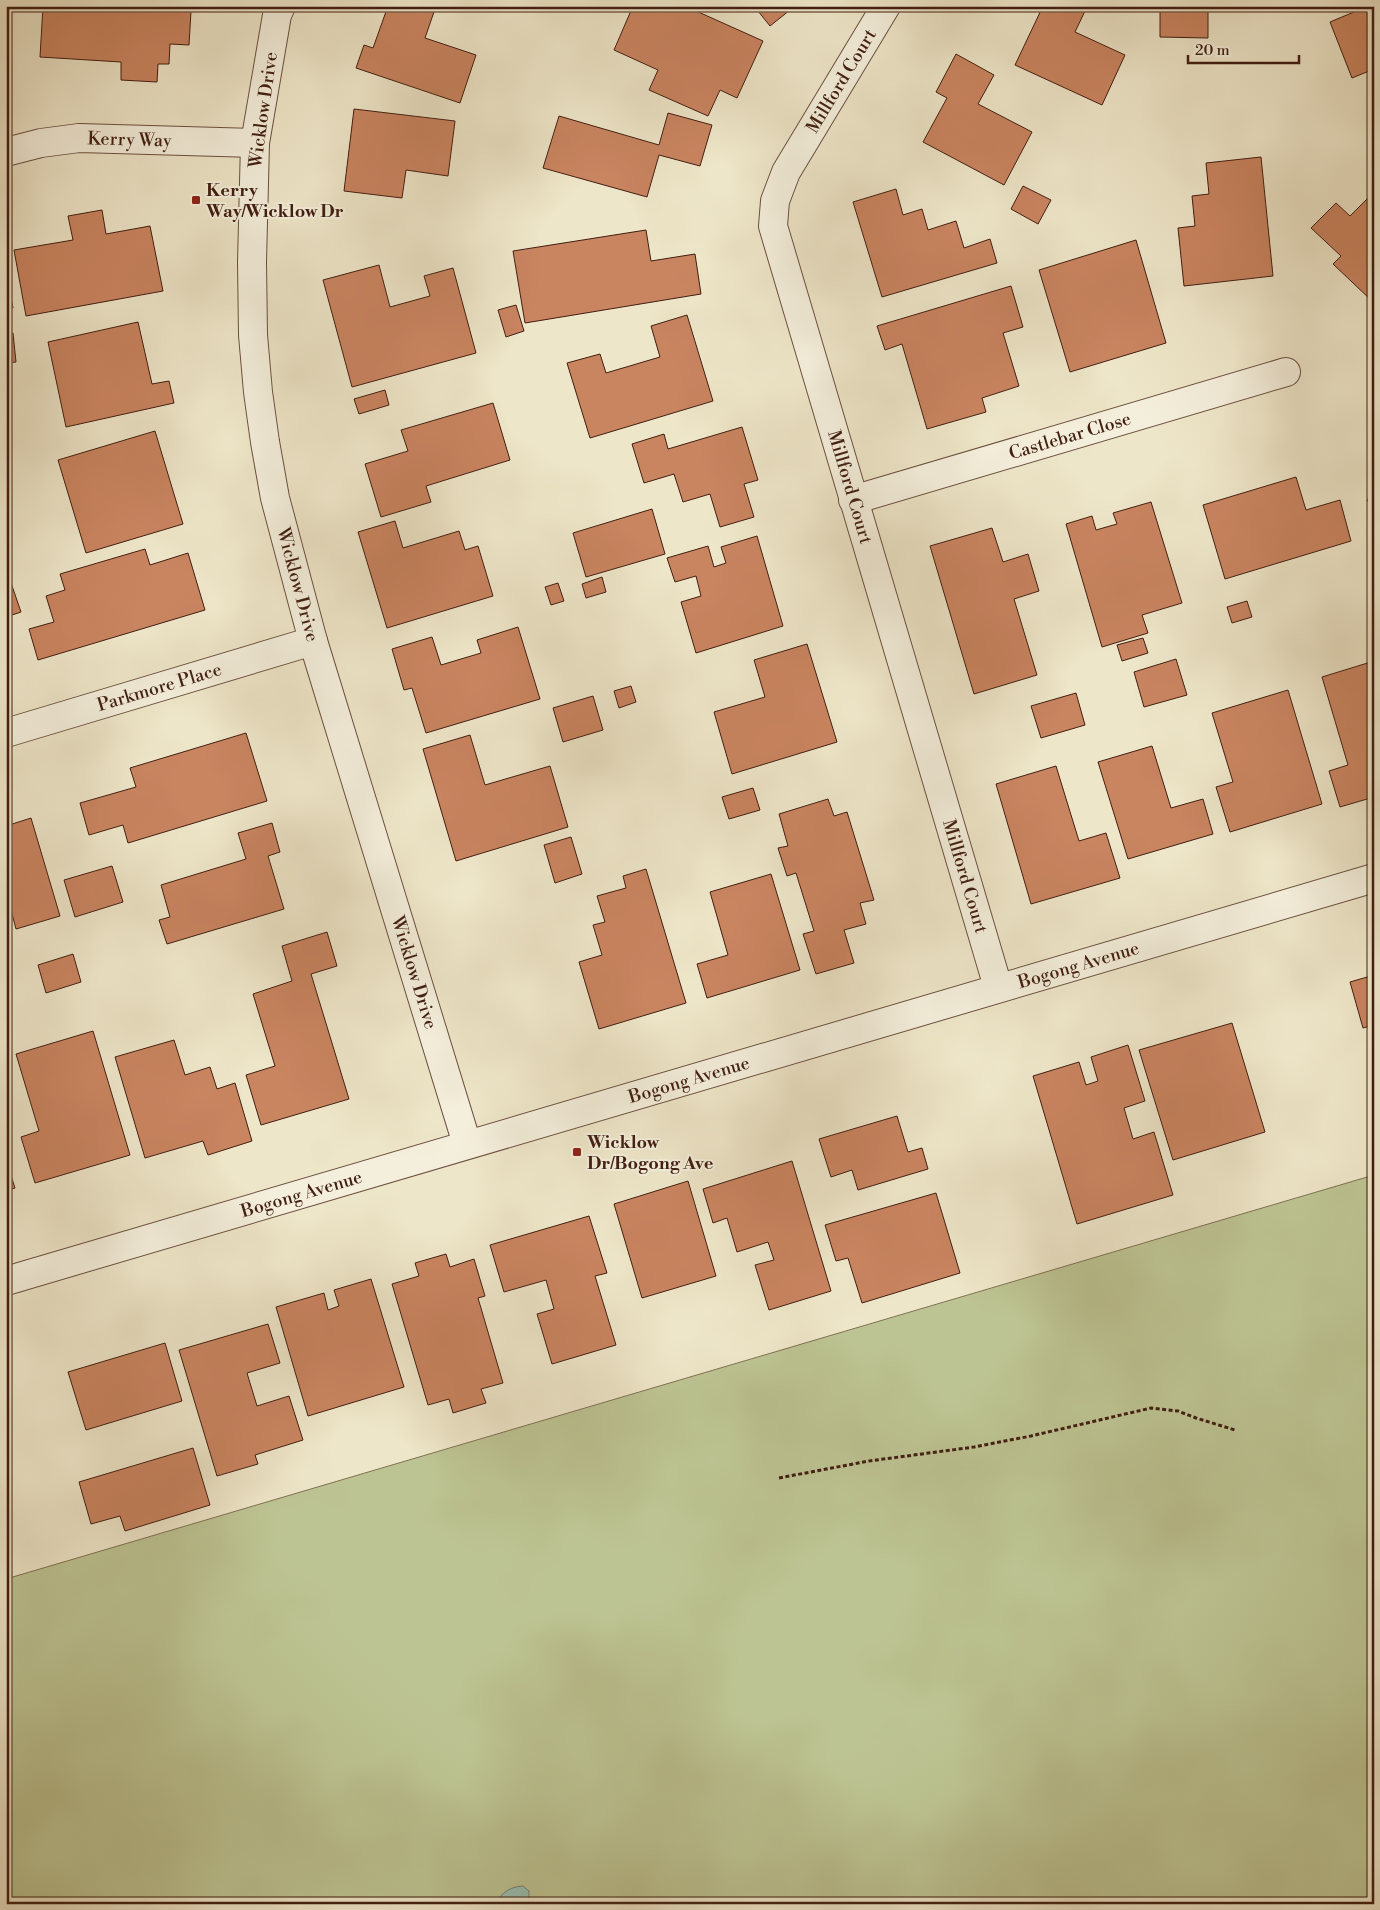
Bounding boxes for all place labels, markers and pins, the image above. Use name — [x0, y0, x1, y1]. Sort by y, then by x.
place label: Kerry Way/Wicklow Dr — [205, 179, 344, 223]
marker: Kerry Way/Wicklow Dr — [190, 194, 202, 206]
place label: Wicklow Dr/Bogong Ave — [586, 1131, 714, 1175]
marker: Wicklow Dr/Bogong Ave — [571, 1146, 583, 1158]

